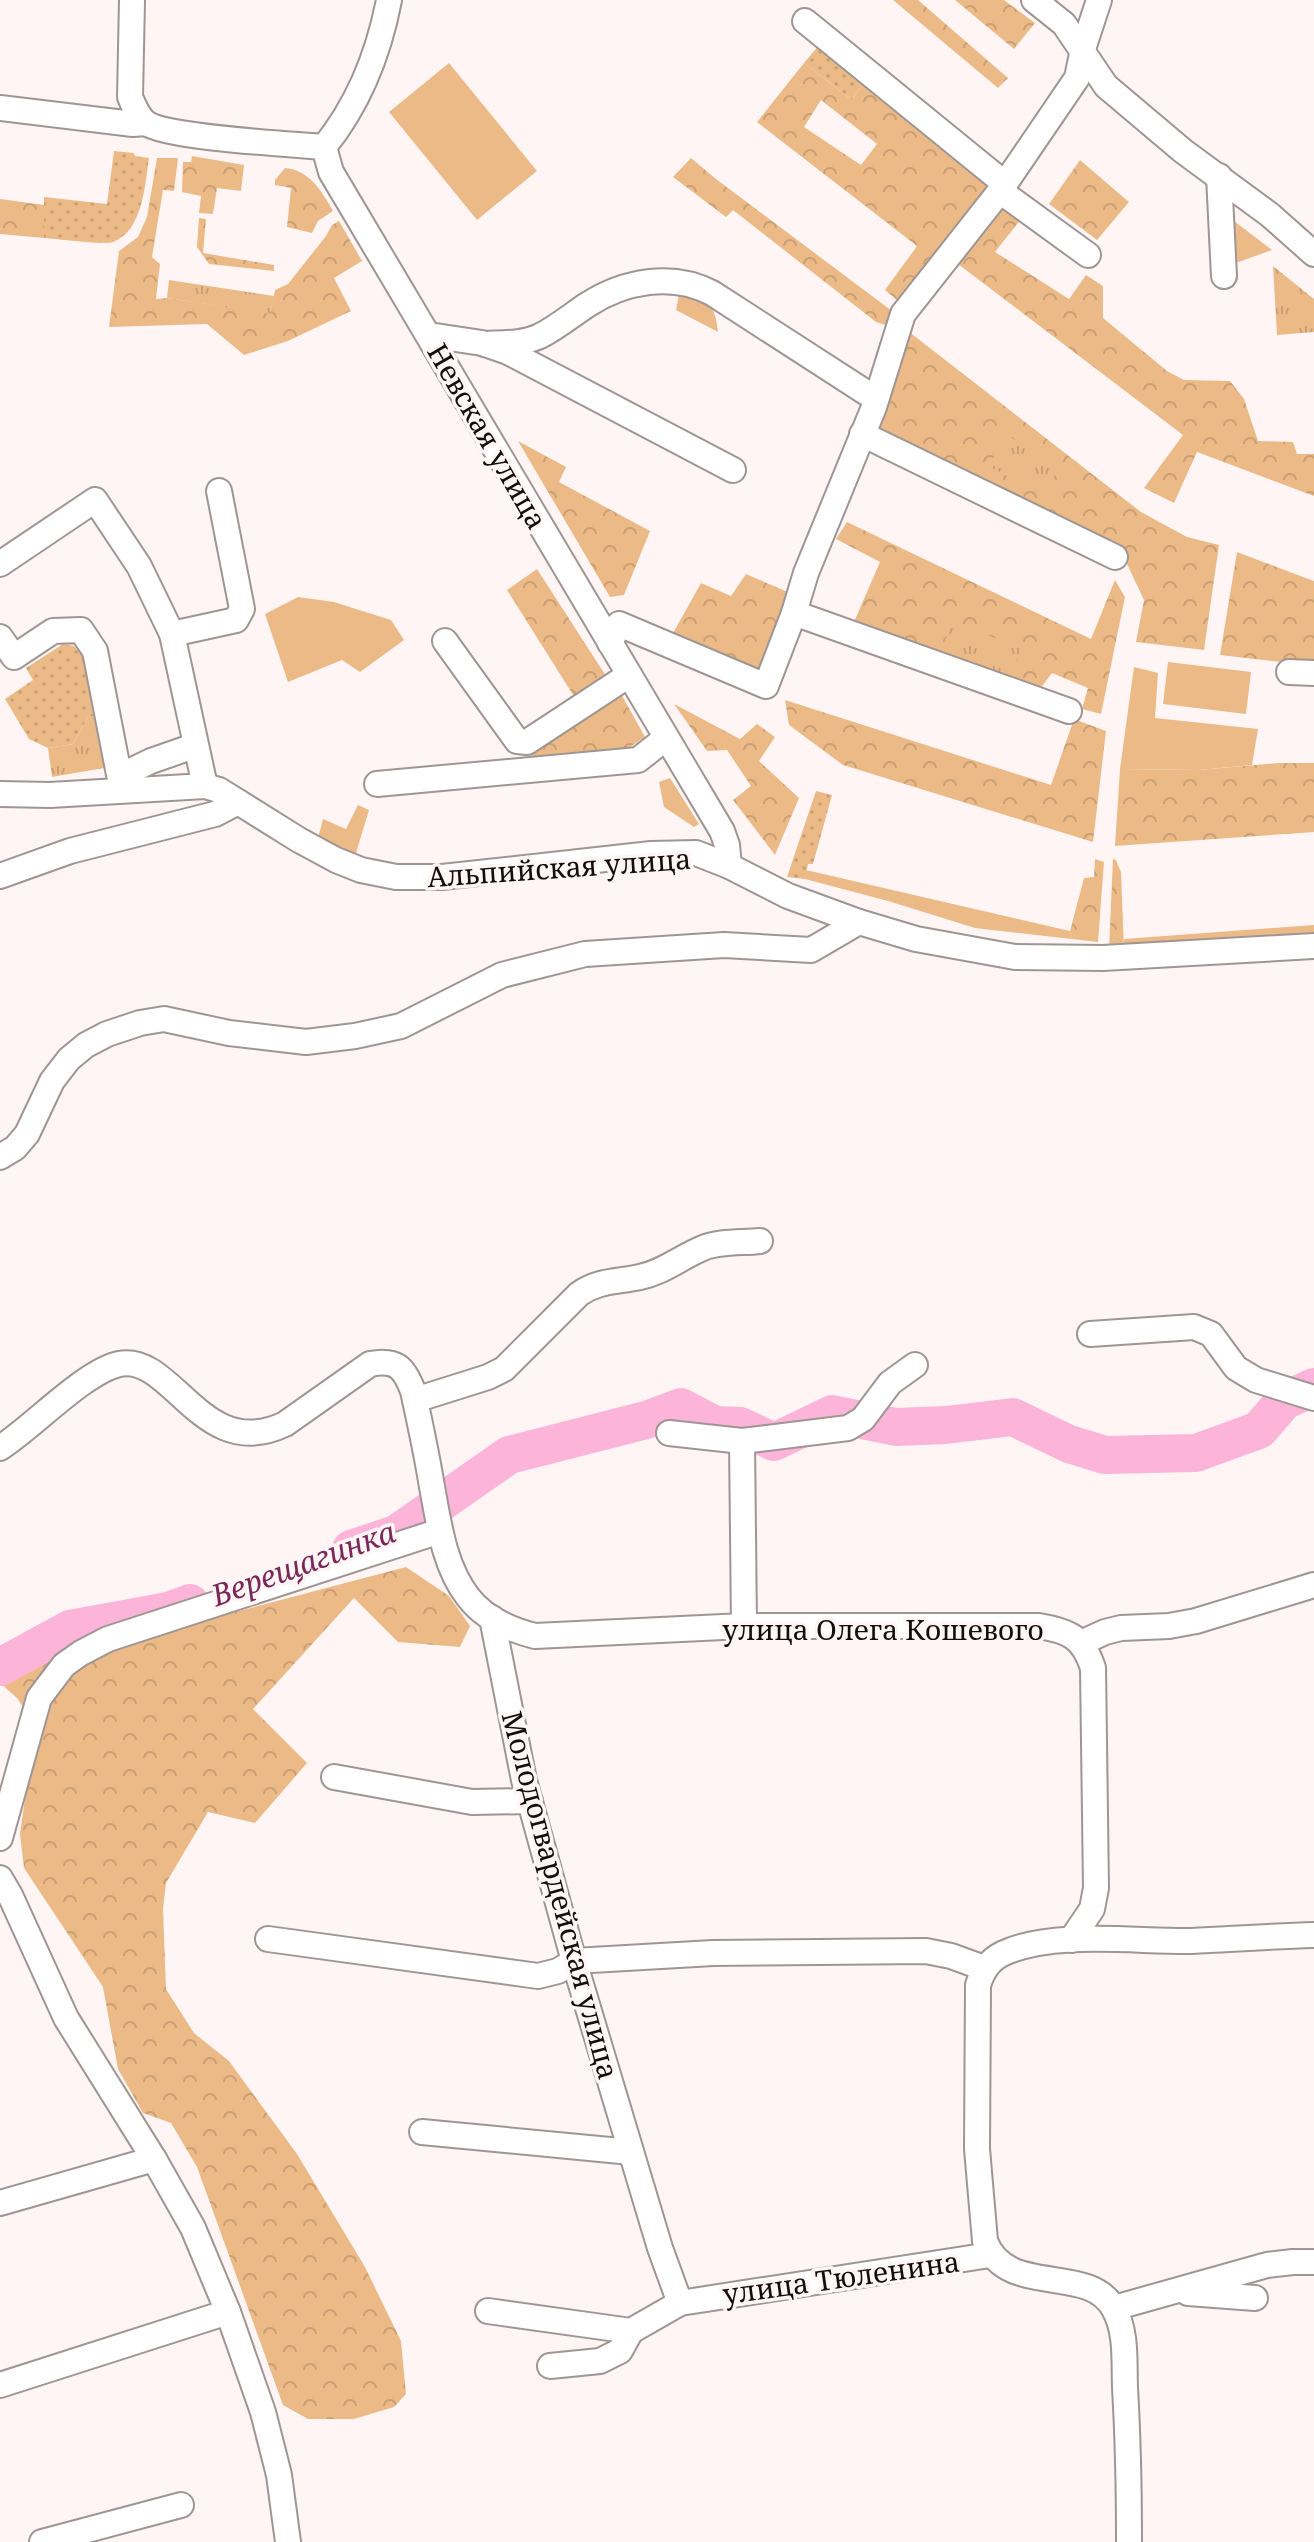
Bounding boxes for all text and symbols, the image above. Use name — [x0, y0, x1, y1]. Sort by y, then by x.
street label: Невская улица — [419, 336, 557, 536]
street label: Альпийская улица — [426, 839, 692, 895]
water label: Верещагинка — [204, 1511, 401, 1616]
street label: улица Олега Кошевого — [722, 1610, 1044, 1648]
street label: Молодогвардейская улица — [494, 1707, 628, 2083]
street label: улица Тюленина — [720, 2242, 962, 2312]

